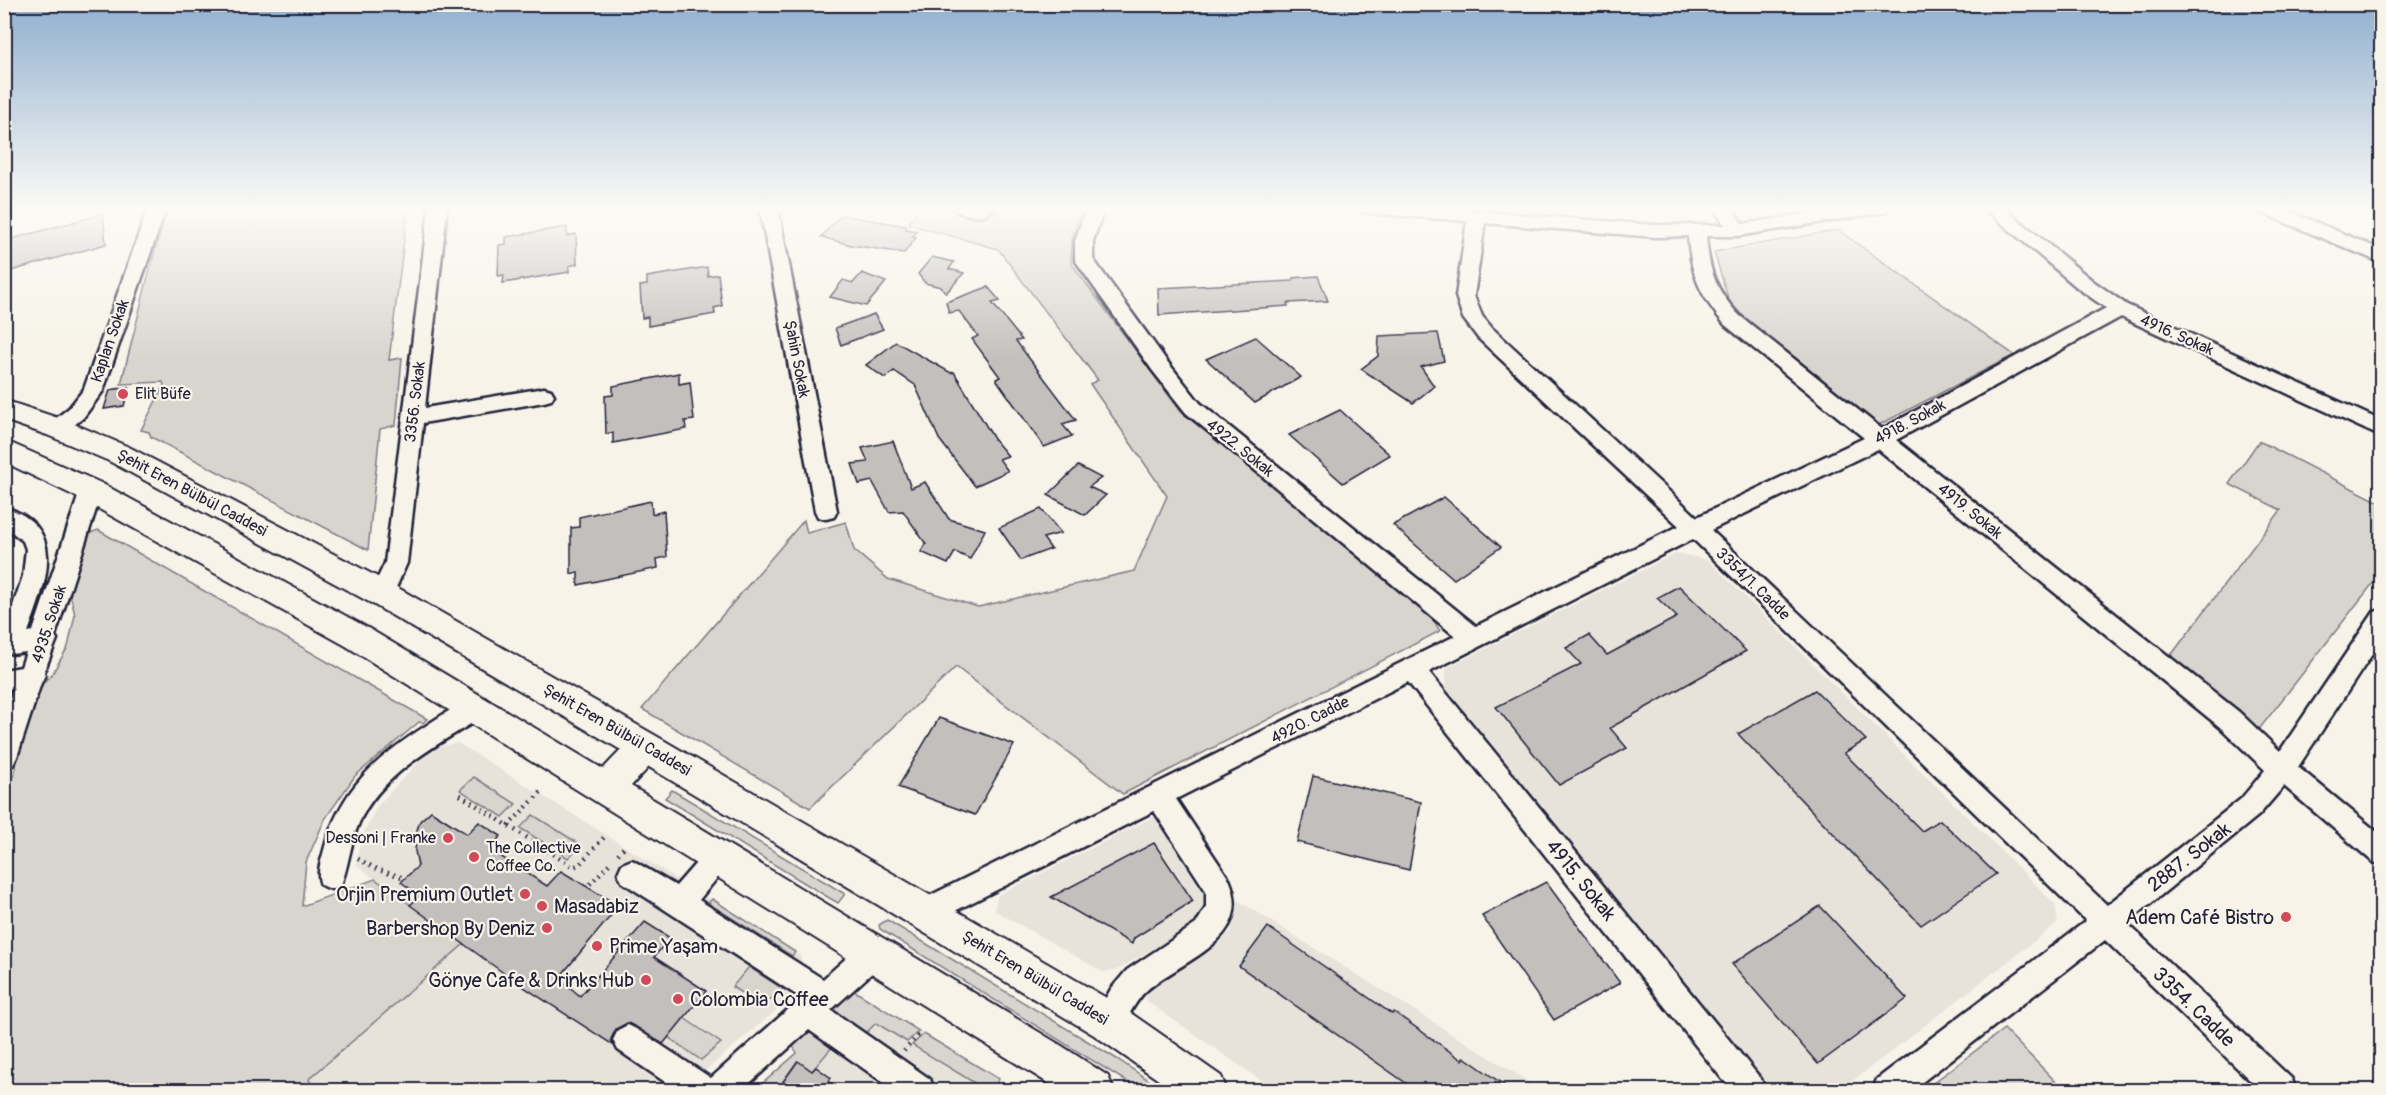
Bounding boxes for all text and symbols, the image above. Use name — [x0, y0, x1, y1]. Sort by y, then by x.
street label: Kaplan Sokak — [86, 296, 134, 385]
street label: 4916. Sokak — [2137, 310, 2217, 360]
street label: Şahin Sokak — [780, 319, 814, 400]
street label: 3356. Sokak — [400, 360, 430, 444]
place label: Elit Büfe — [135, 384, 191, 404]
marker: Elit Büfe — [116, 387, 130, 401]
street label: 4918. Sokak — [1871, 395, 1949, 449]
street label: 4922. Sokak — [1202, 415, 1278, 481]
street label: Şehit Eren Bülbül Caddesi — [113, 445, 271, 541]
street label: 4919. Sokak — [1934, 479, 2007, 543]
street label: 3354/1. Cadde — [1712, 544, 1794, 625]
street label: 4935. Sokak — [27, 582, 71, 666]
street label: Şehit Eren Bülbül Caddesi — [540, 680, 695, 781]
street label: 4920. Cadde — [1267, 692, 1353, 748]
street label: 2887. Sokak — [2142, 816, 2236, 897]
place label: Dessoni | Franke — [326, 828, 436, 848]
marker: Dessoni | Franke — [441, 831, 455, 845]
street label: 4915. Sokak — [1541, 834, 1622, 926]
place label: The Collective Coffee Co. — [486, 838, 581, 876]
marker: The Collective Coffee Co. — [467, 850, 481, 864]
place label: Orjin Premium Outlet — [336, 882, 514, 907]
marker: Orjin Premium Outlet — [518, 887, 532, 901]
place label: Masadabiz — [554, 894, 639, 919]
marker: Masadabiz — [535, 899, 549, 913]
place label: Adem Café Bistro — [2125, 905, 2274, 930]
marker: Adem Café Bistro — [2279, 910, 2293, 924]
place label: Barbershop By Deniz — [366, 916, 535, 941]
marker: Barbershop By Deniz — [540, 921, 554, 935]
street label: Şehit Eren Bülbül Caddesi — [958, 926, 1112, 1030]
place label: Prime Yaşam — [609, 934, 718, 959]
marker: Prime Yaşam — [590, 939, 604, 953]
street label: 3354. Cadde — [2148, 962, 2240, 1052]
place label: Gönye Cafe & Drinks Hub — [428, 968, 634, 993]
marker: Gönye Cafe & Drinks Hub — [639, 973, 653, 987]
place label: Colombia Coffee — [690, 987, 829, 1012]
marker: Colombia Coffee — [671, 992, 685, 1006]

